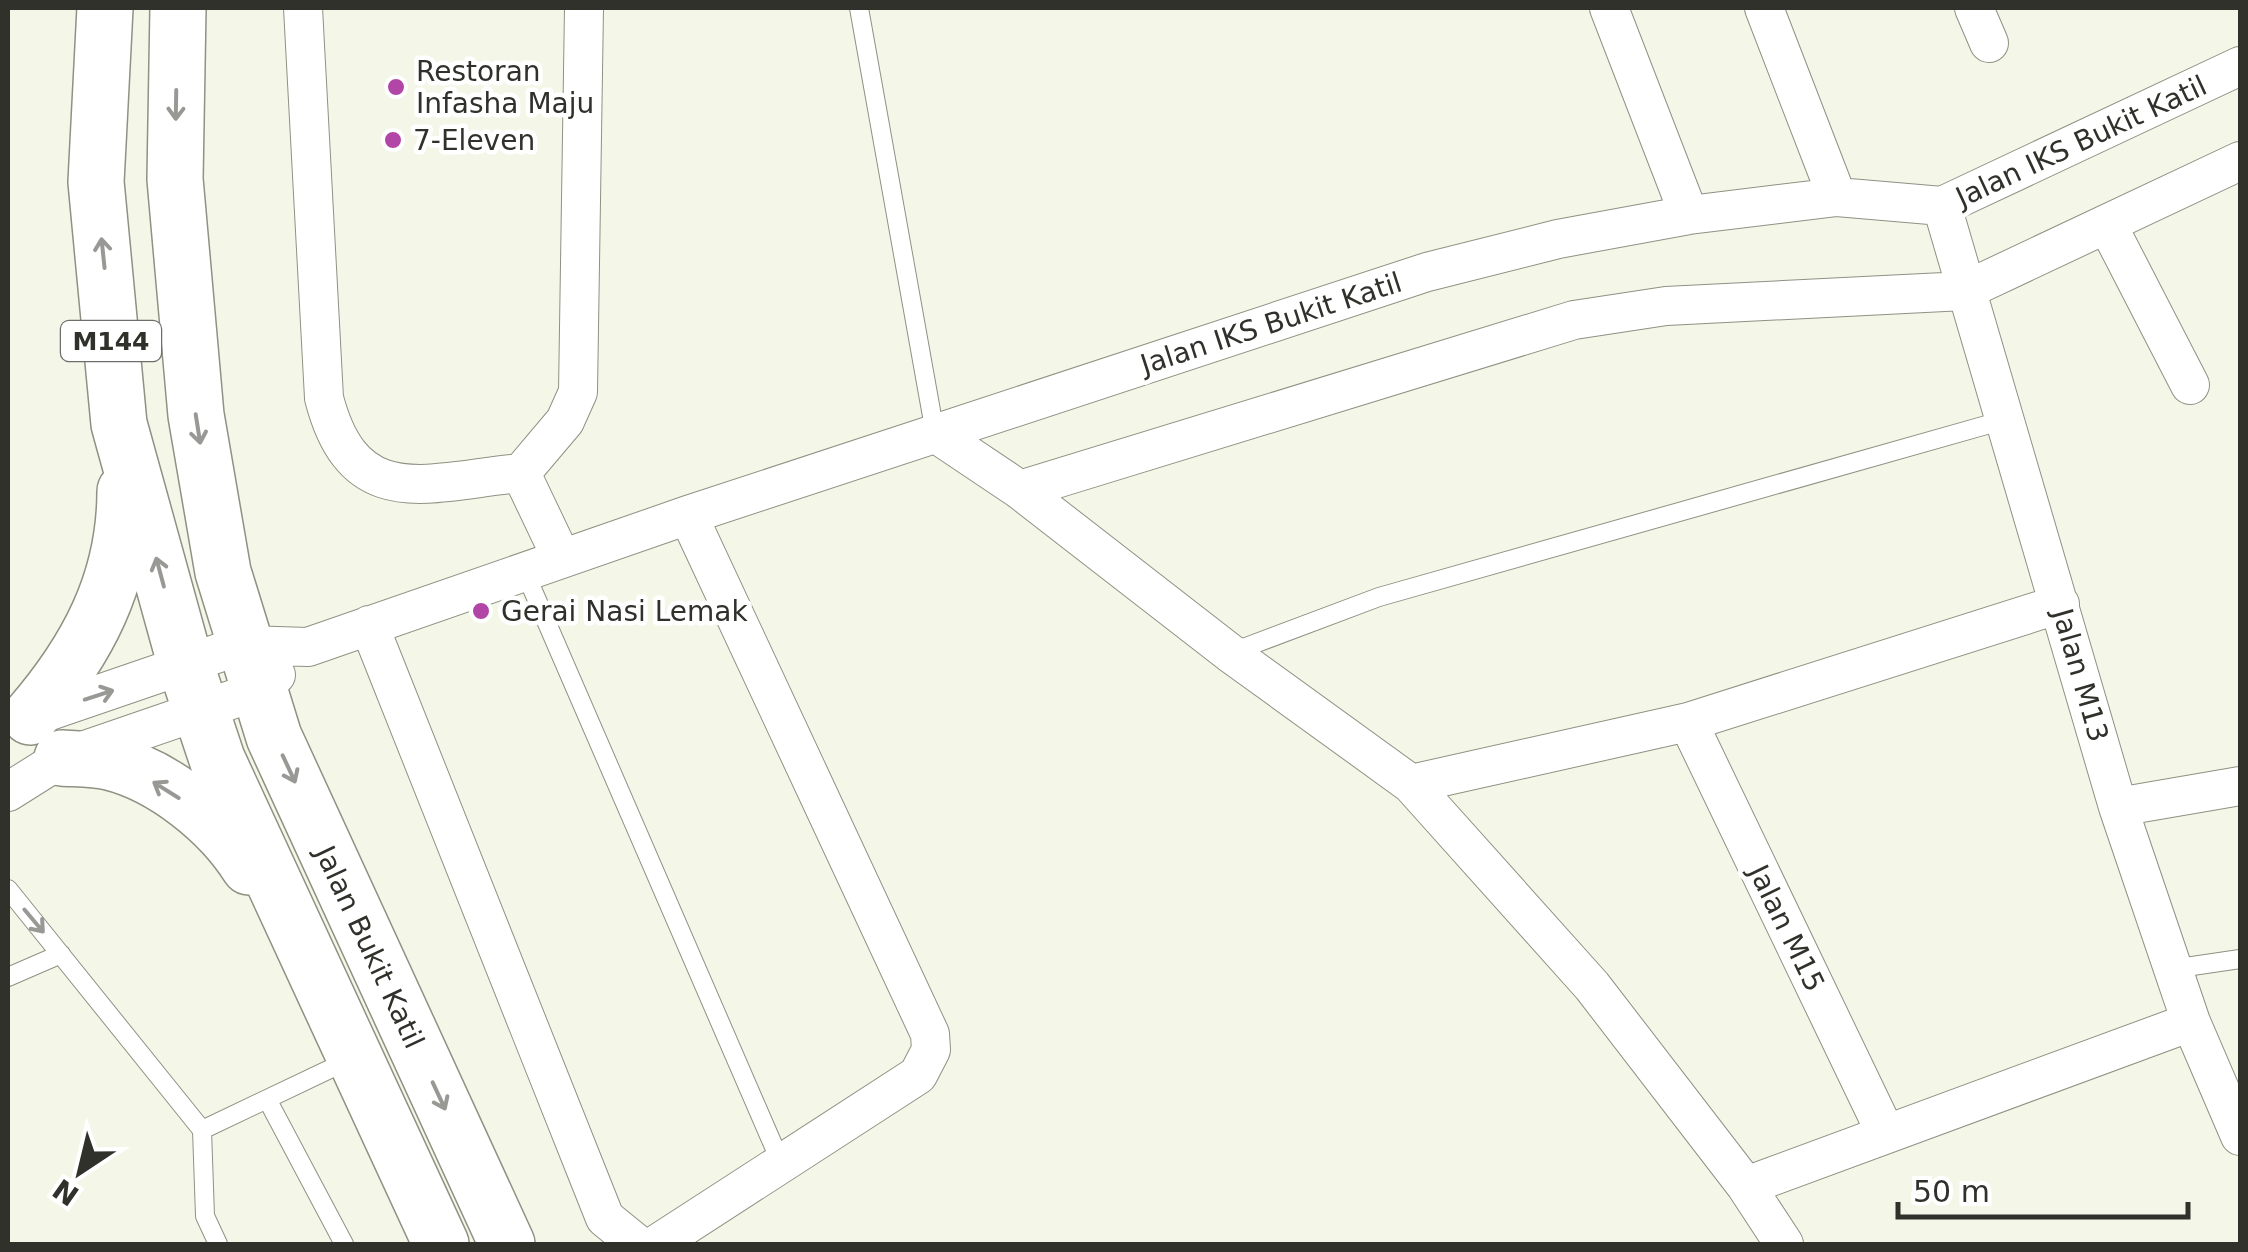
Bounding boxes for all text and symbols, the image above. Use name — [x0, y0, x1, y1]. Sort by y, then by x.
place label: Restoran Infasha Maju — [416, 55, 594, 120]
street label: Jalan IKS Bukit Katil — [1949, 69, 2212, 215]
marker: Restoran Infasha Maju — [385, 76, 407, 98]
one-way arrow — [167, 88, 186, 120]
place label: 7-Eleven — [413, 124, 535, 157]
marker: 7-Eleven — [382, 129, 404, 151]
one-way arrow — [93, 238, 112, 270]
street label: Jalan IKS Bukit Katil — [1134, 266, 1406, 382]
road number: M144 — [61, 321, 161, 361]
one-way arrow — [189, 412, 208, 445]
one-way arrow — [149, 557, 168, 588]
place label: Gerai Nasi Lemak — [501, 595, 748, 628]
marker: Gerai Nasi Lemak — [470, 600, 492, 622]
street label: Jalan M13 — [2045, 603, 2115, 745]
one-way arrow — [82, 684, 114, 702]
one-way arrow — [280, 753, 299, 783]
one-way arrow — [152, 780, 181, 800]
street label: Jalan Bukit Katil — [307, 839, 431, 1054]
street label: Jalan M15 — [1741, 858, 1831, 997]
one-way arrow — [23, 908, 45, 934]
one-way arrow — [431, 1081, 449, 1111]
north arrow — [30, 1122, 130, 1222]
scale bar — [1898, 1157, 2188, 1219]
text: N — [47, 1172, 85, 1212]
text: 50 m — [1913, 1174, 1990, 1209]

